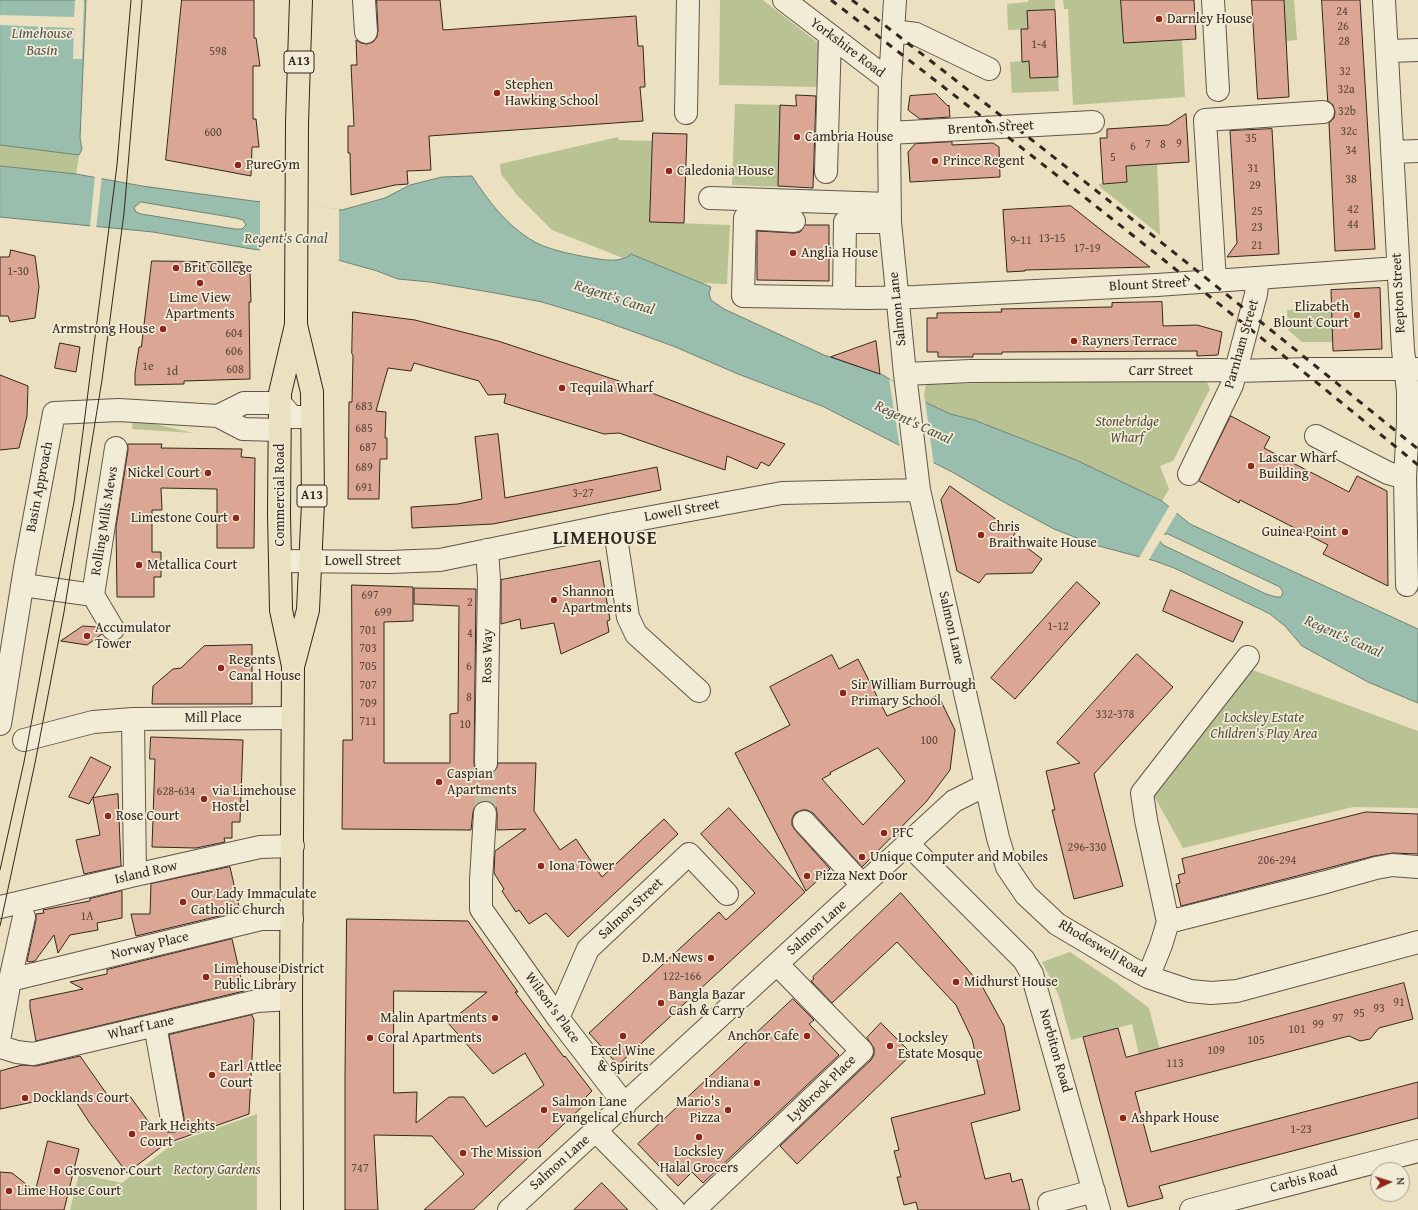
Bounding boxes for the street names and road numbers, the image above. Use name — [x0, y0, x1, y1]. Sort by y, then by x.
street label: Yorkshire Road — [806, 14, 888, 82]
road number: A13 — [284, 51, 314, 73]
street label: Brenton Street — [947, 117, 1035, 139]
street label: Repton Street — [1389, 252, 1409, 334]
street label: Salmon Lane — [886, 271, 910, 347]
street label: Blount Street — [1109, 275, 1187, 295]
street label: Parnham Street — [1221, 297, 1263, 391]
street label: Carr Street — [1129, 363, 1193, 379]
street label: Basin Approach — [23, 440, 57, 534]
street label: Commercial Road — [272, 444, 288, 546]
street label: Rolling Mills Mews — [88, 465, 122, 577]
road number: A13 — [297, 485, 327, 507]
street label: Lowell Street — [643, 496, 721, 526]
street label: Lowell Street — [325, 553, 401, 569]
street label: Salmon Lane — [934, 590, 968, 666]
street label: Ross Way — [479, 629, 497, 683]
street label: Mill Place — [184, 710, 242, 726]
street label: Island Row — [113, 858, 179, 888]
street label: Salmon Street — [595, 875, 667, 943]
street label: Salmon Lane — [784, 897, 850, 959]
street label: Rhodeswell Road — [1055, 916, 1149, 982]
street label: Norway Place — [109, 928, 191, 964]
street label: Wilson's Place — [521, 969, 583, 1047]
street label: Norbiton Road — [1035, 1008, 1075, 1094]
street label: Wharf Lane — [106, 1012, 176, 1044]
street label: Lydbrook Place — [784, 1052, 860, 1126]
street label: Salmon Lane — [527, 1132, 593, 1194]
street label: Carbis Road — [1268, 1163, 1340, 1197]

